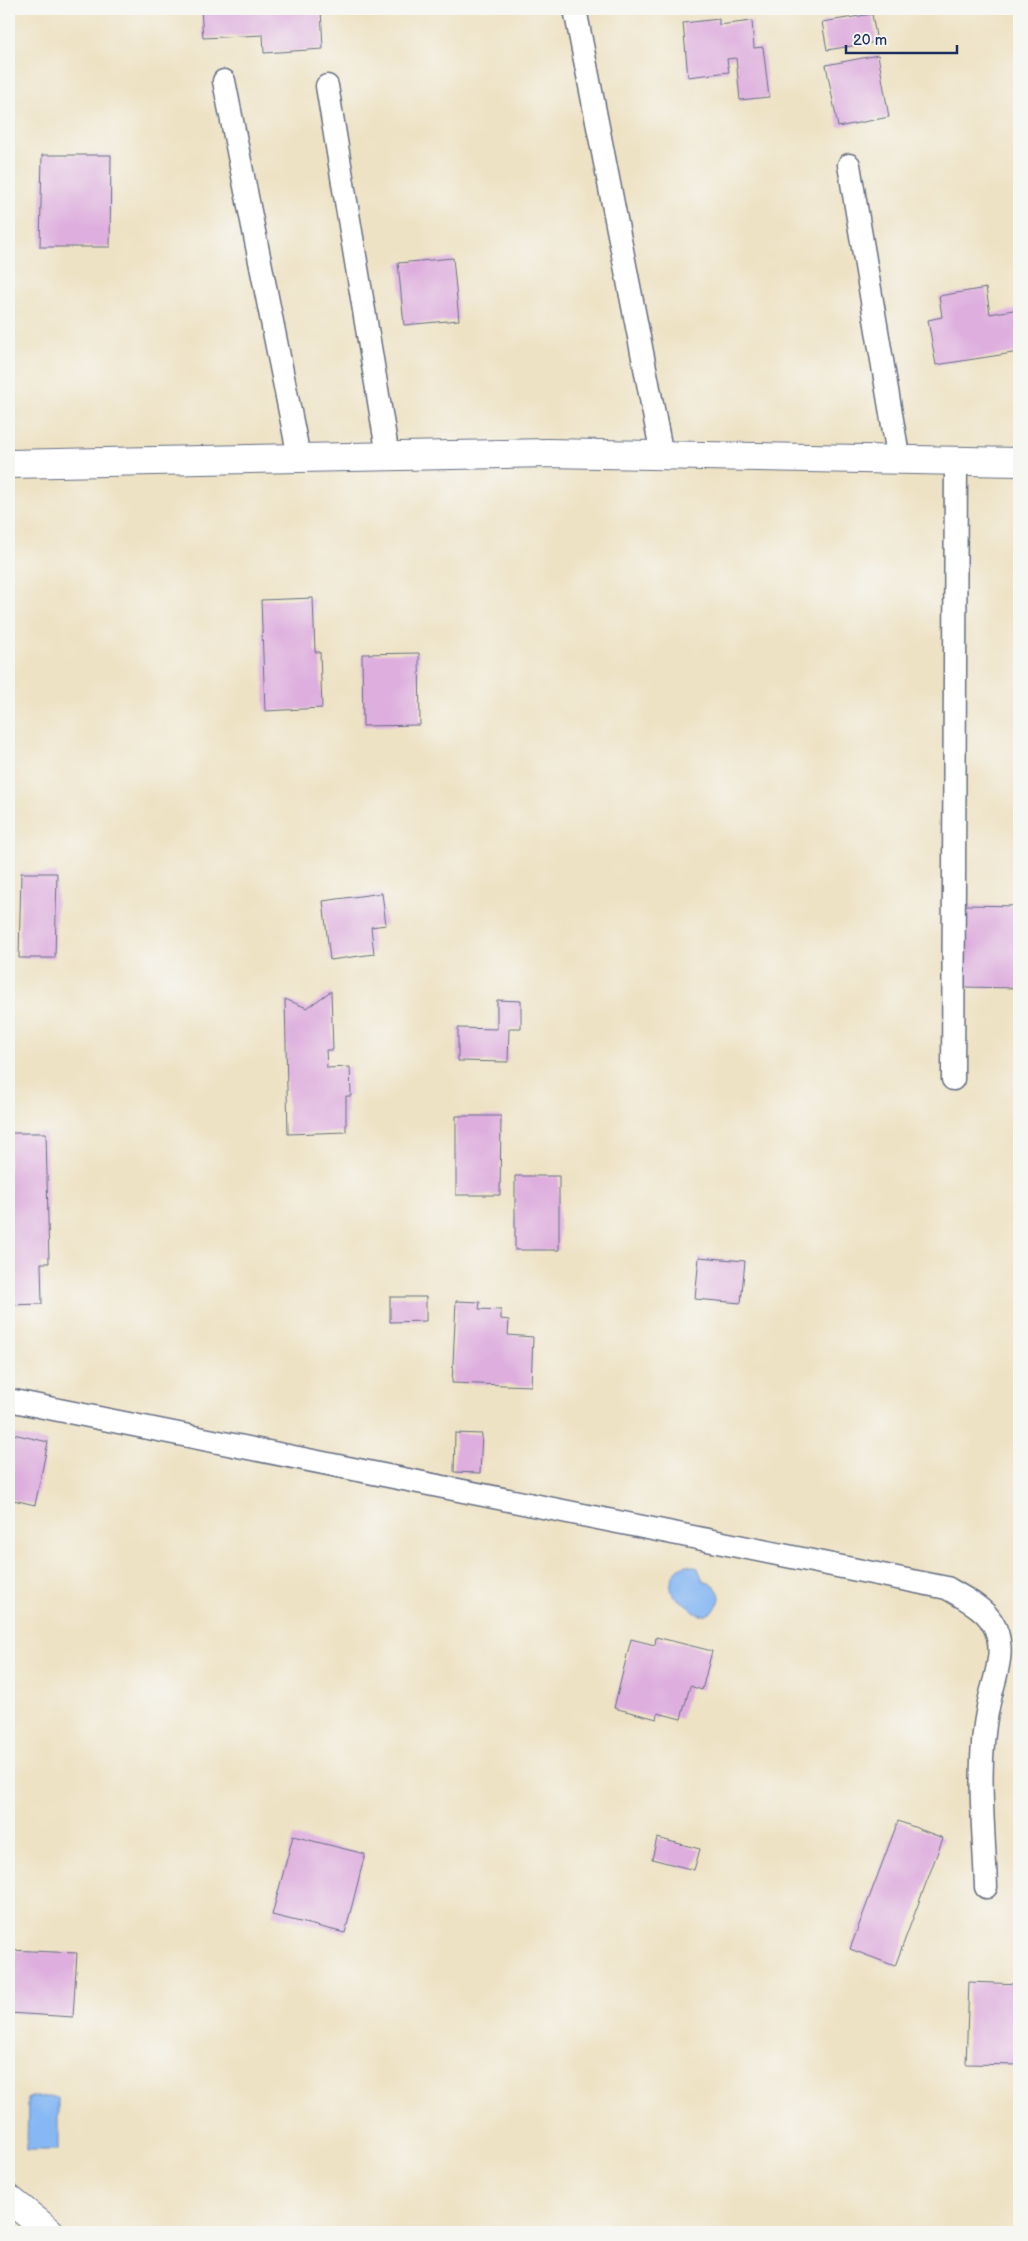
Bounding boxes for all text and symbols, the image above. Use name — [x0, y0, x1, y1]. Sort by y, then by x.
scale bar — [846, 22, 957, 54]
text: 20 m — [853, 31, 887, 50]

